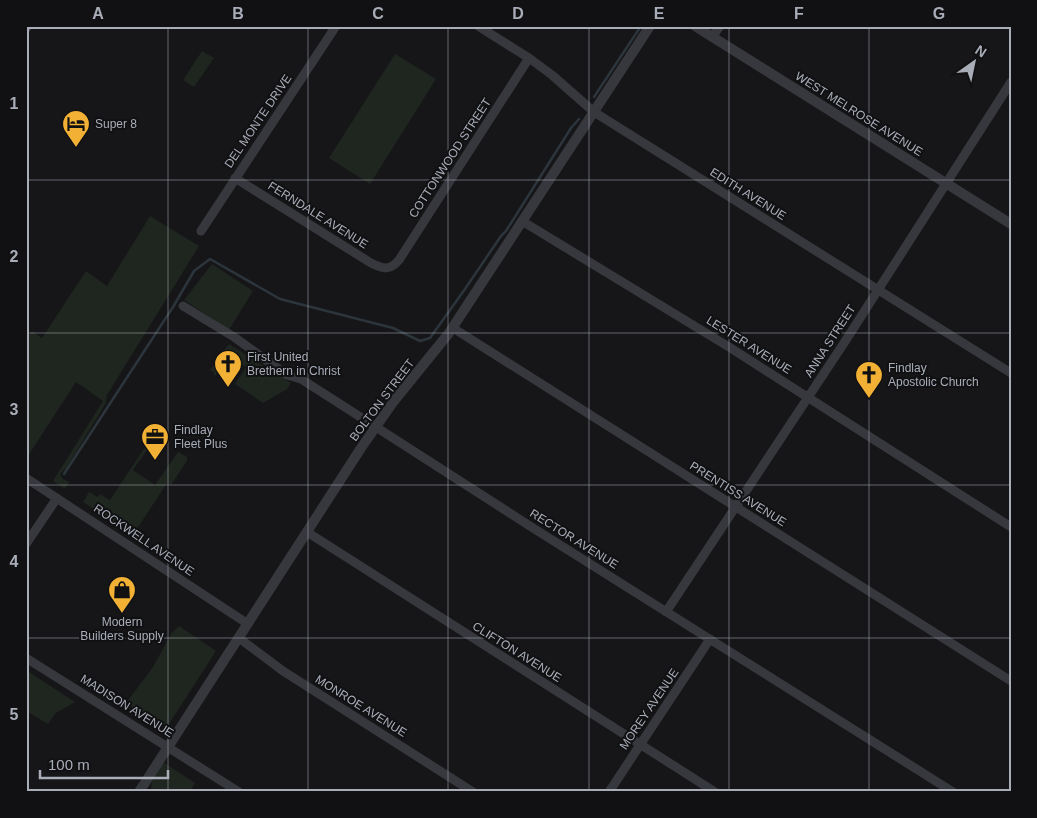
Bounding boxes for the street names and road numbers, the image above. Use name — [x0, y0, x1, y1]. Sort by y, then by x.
street label: WEST MELROSE AVENUE — [793, 69, 925, 159]
street label: DEL MONTE DRIVE — [222, 72, 294, 170]
street label: COTTONWOOD STREET — [406, 95, 494, 220]
street label: EDITH AVENUE — [707, 165, 789, 223]
street label: FERNDALE AVENUE — [265, 179, 371, 251]
street label: ANNA STREET — [801, 302, 859, 380]
street label: LESTER AVENUE — [704, 313, 794, 377]
street label: BOLTON STREET — [347, 356, 418, 444]
street label: PRENTISS AVENUE — [687, 459, 789, 529]
street label: ROCKWELL AVENUE — [91, 501, 197, 579]
street label: RECTOR AVENUE — [527, 506, 621, 572]
street label: CLIFTON AVENUE — [470, 619, 564, 685]
street label: MOREY AVENUE — [617, 666, 681, 752]
street label: MADISON AVENUE — [78, 672, 176, 740]
street label: MONROE AVENUE — [313, 672, 409, 740]

